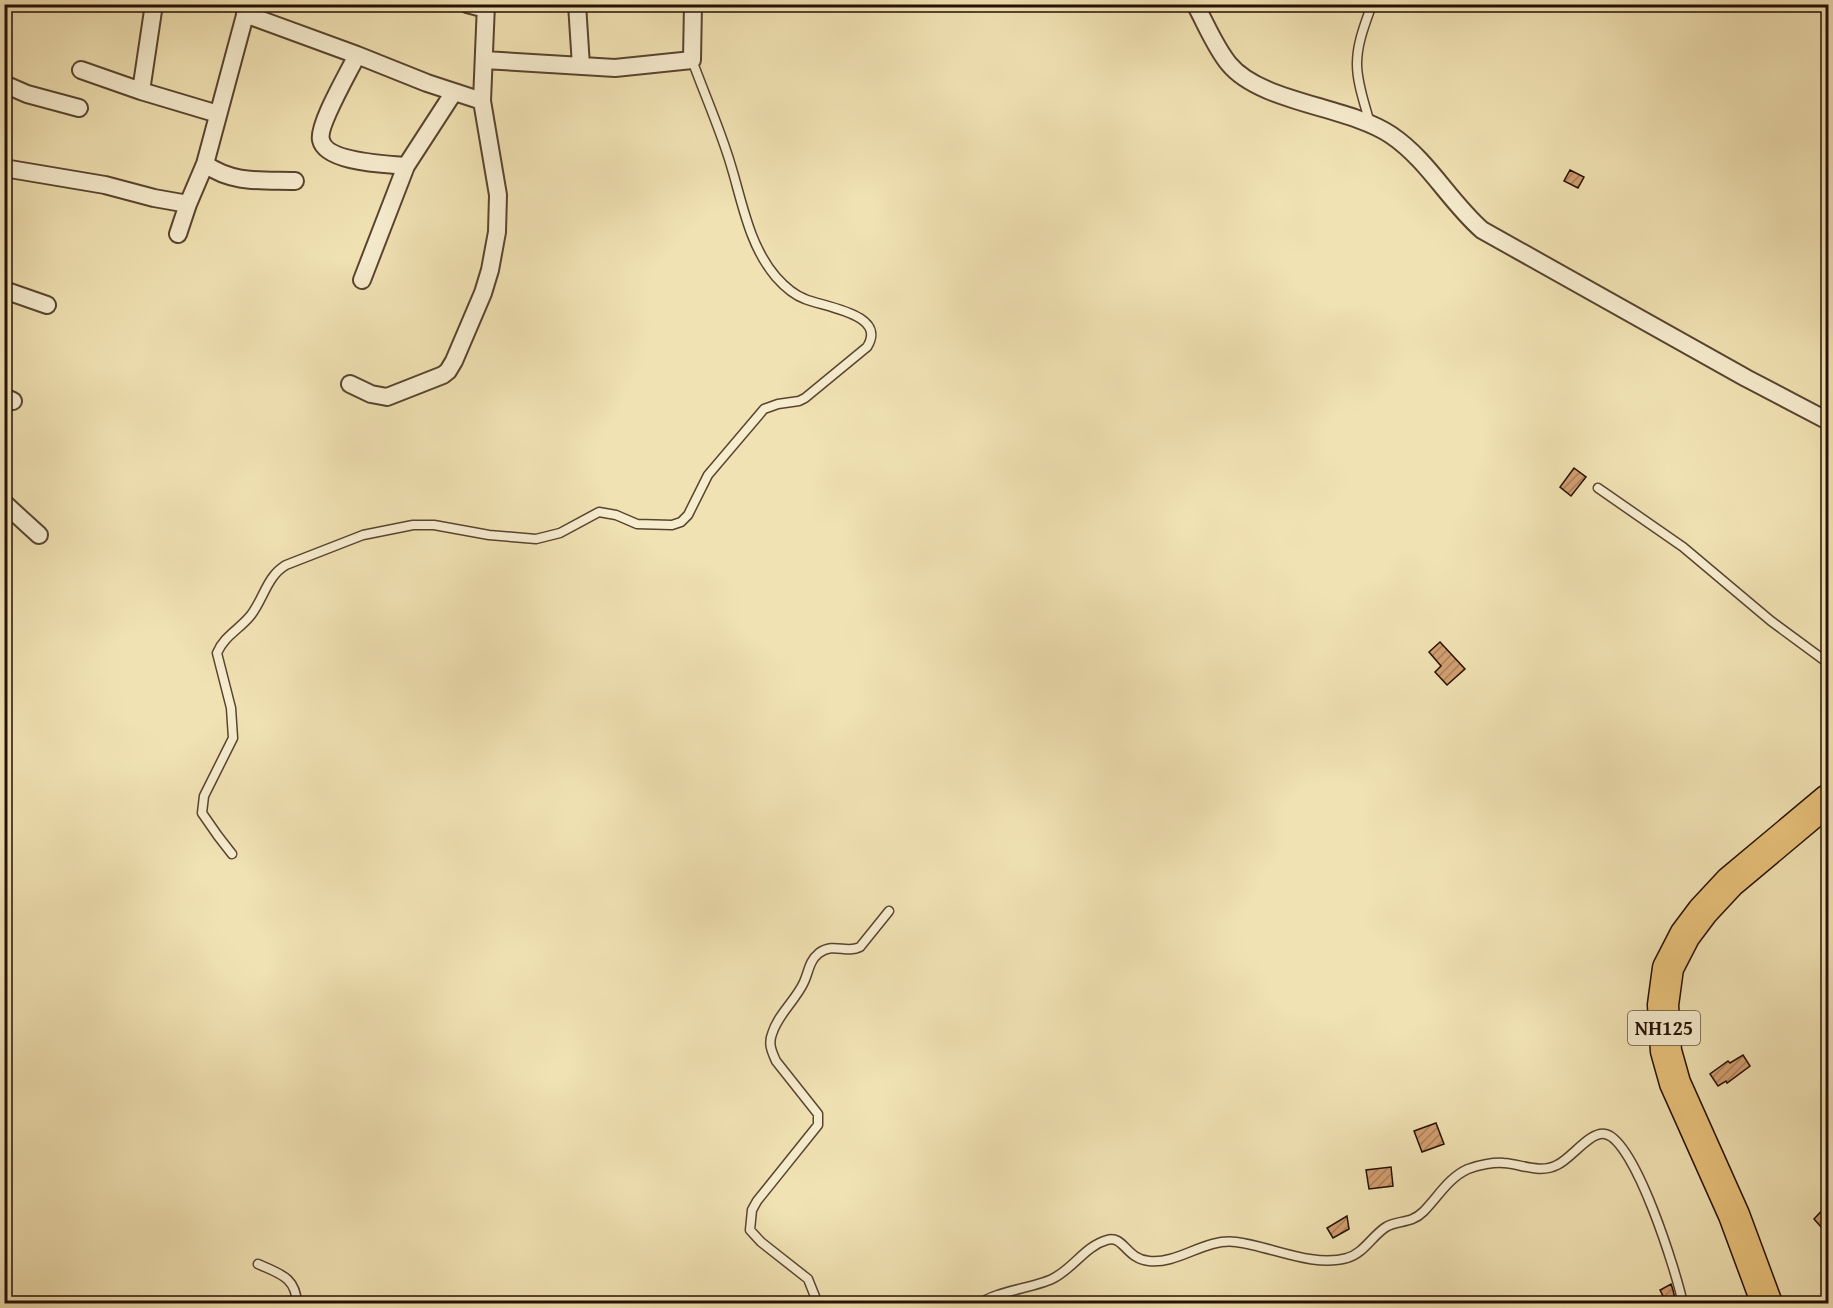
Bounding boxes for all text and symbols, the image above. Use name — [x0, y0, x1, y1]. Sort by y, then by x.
road number: NH125 — [1628, 1011, 1700, 1045]

